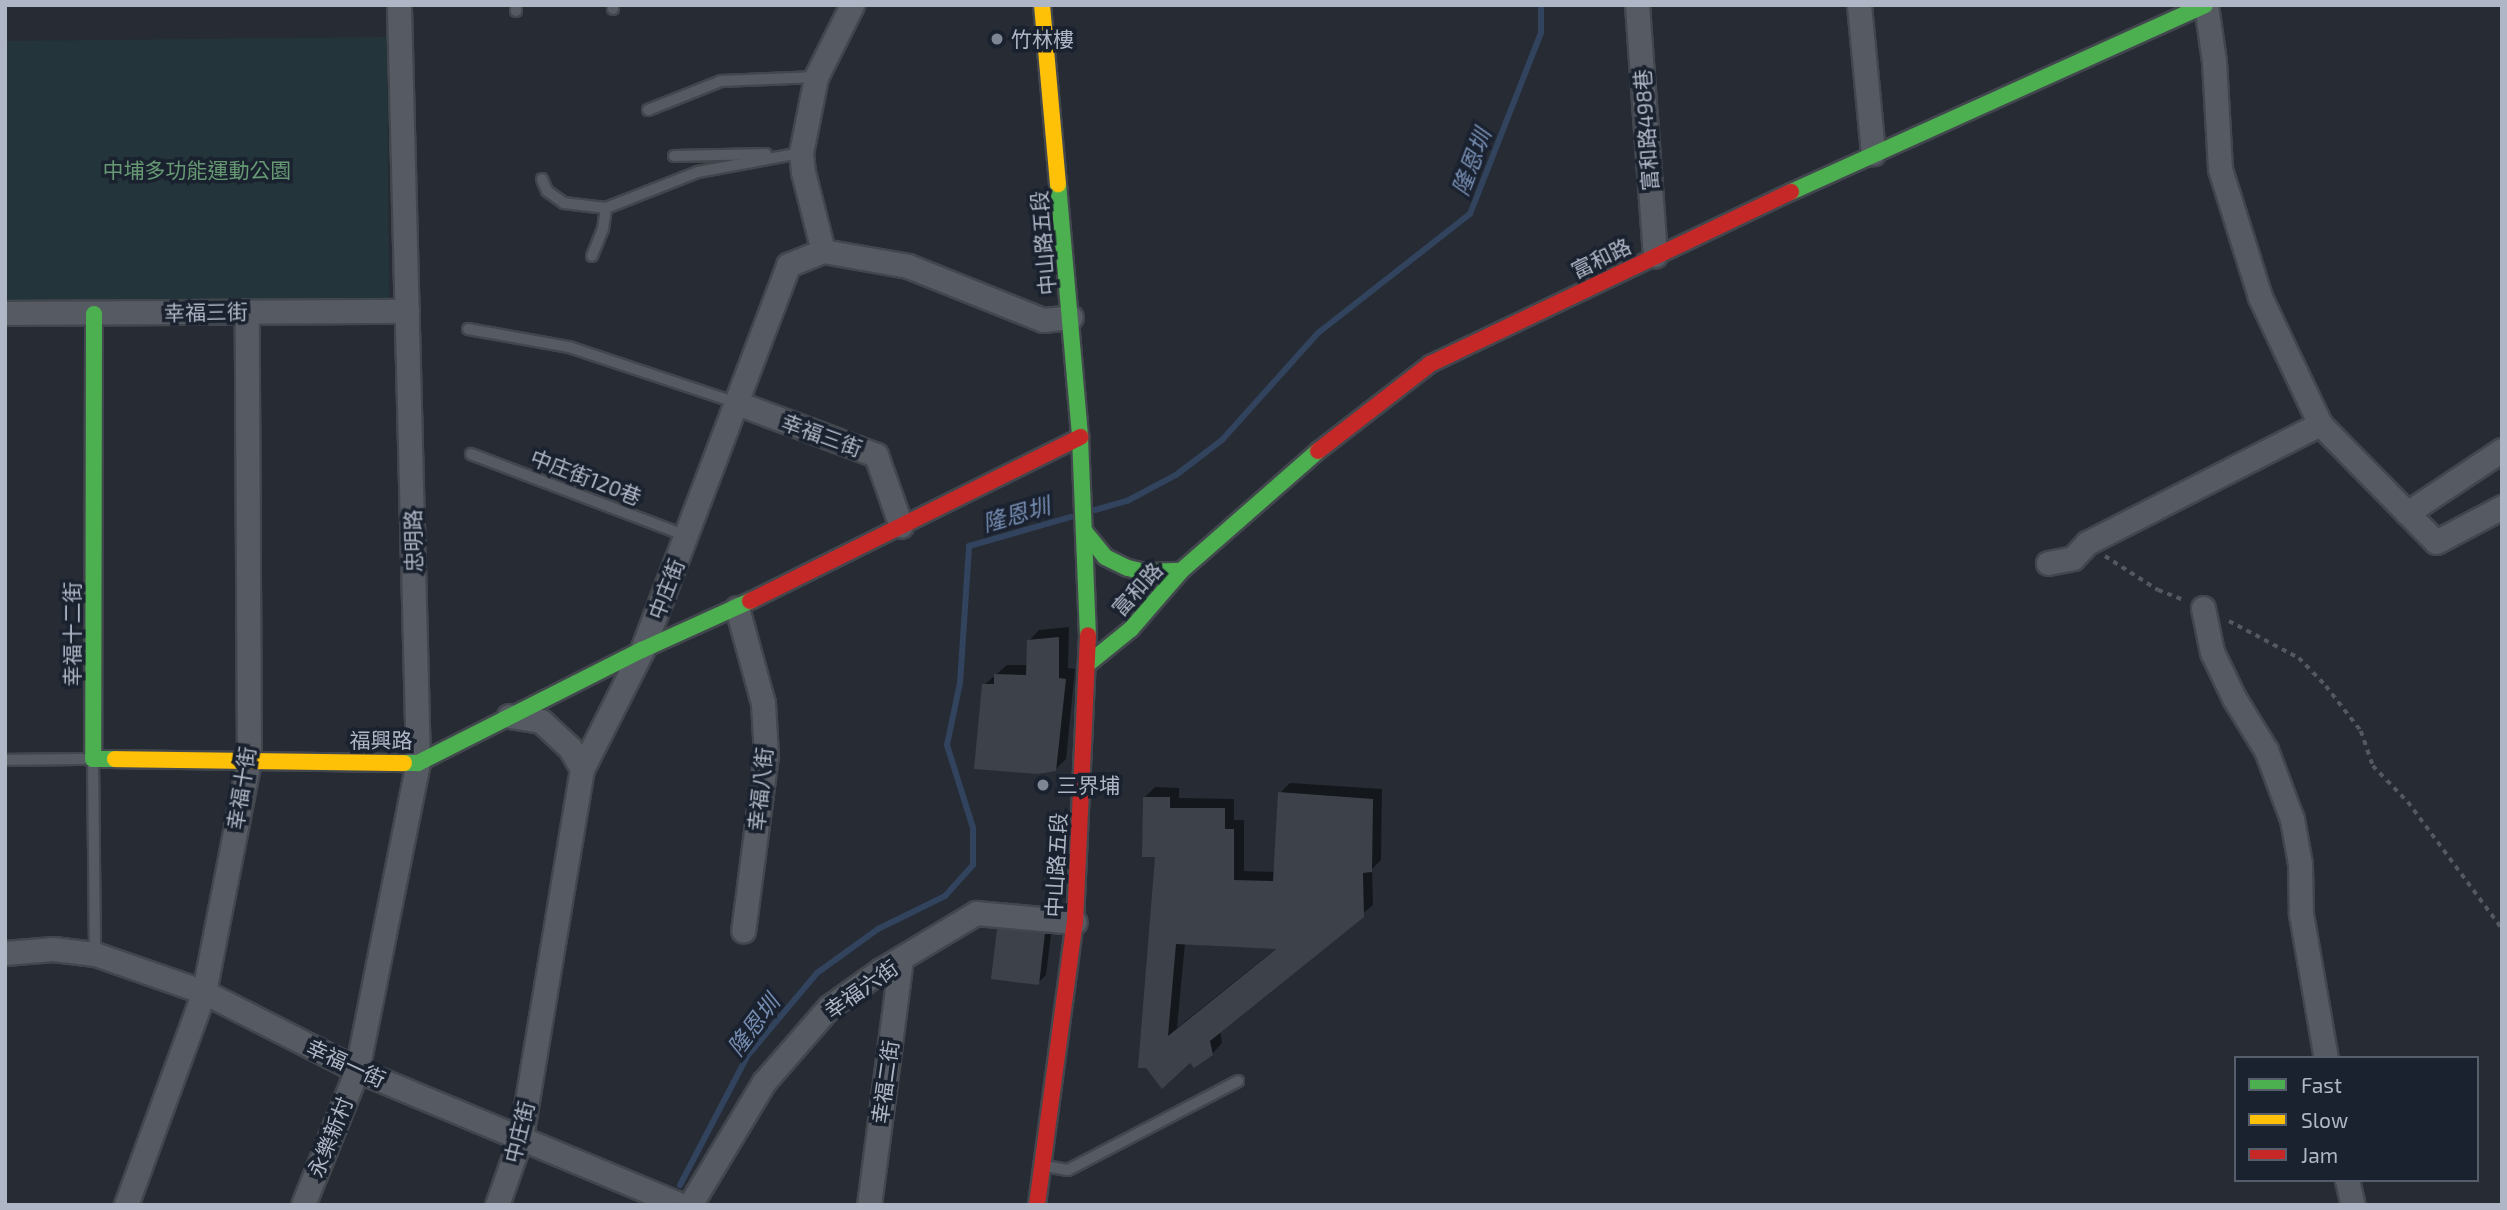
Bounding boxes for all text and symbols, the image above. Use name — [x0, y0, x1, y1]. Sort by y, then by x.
place label: 竹林樓 — [1011, 26, 1074, 52]
marker: 竹林樓 — [989, 31, 1005, 47]
street label: 富和路498巷 — [1629, 68, 1663, 192]
water label: 隆恩圳 — [1446, 125, 1496, 199]
park label: 中埔多功能運動公園 — [103, 157, 291, 183]
street label: 中山路五段 — [1026, 190, 1060, 296]
street label: 富和路 — [1567, 233, 1635, 283]
street label: 幸福三街 — [164, 299, 248, 325]
street label: 幸福三街 — [778, 409, 866, 461]
street label: 中庄街120巷 — [527, 444, 645, 510]
water label: 隆恩圳 — [979, 491, 1053, 537]
street label: 忠明路 — [400, 509, 426, 573]
street label: 中庄街 — [643, 555, 689, 623]
street label: 富和路 — [1107, 557, 1167, 621]
street label: 幸福十二街 — [59, 582, 85, 686]
street label: 福興路 — [350, 727, 412, 753]
street label: 幸福十街 — [222, 745, 260, 831]
street label: 幸福八街 — [743, 746, 777, 832]
place label: 三界埔 — [1057, 772, 1120, 798]
marker: 三界埔 — [1035, 777, 1051, 793]
street label: 中山路五段 — [1041, 812, 1071, 918]
street label: 幸福六街 — [819, 955, 903, 1023]
water label: 隆恩圳 — [721, 989, 785, 1061]
street label: 幸福一街 — [303, 1034, 389, 1092]
street label: 幸福二街 — [867, 1039, 903, 1125]
legend — [2234, 1056, 2479, 1182]
text: Fast — [2301, 1072, 2342, 1097]
street label: 永樂新村 — [303, 1093, 357, 1181]
street label: 中庄街 — [499, 1098, 539, 1166]
text: Slow — [2301, 1107, 2348, 1132]
text: Jam — [2301, 1142, 2338, 1167]

